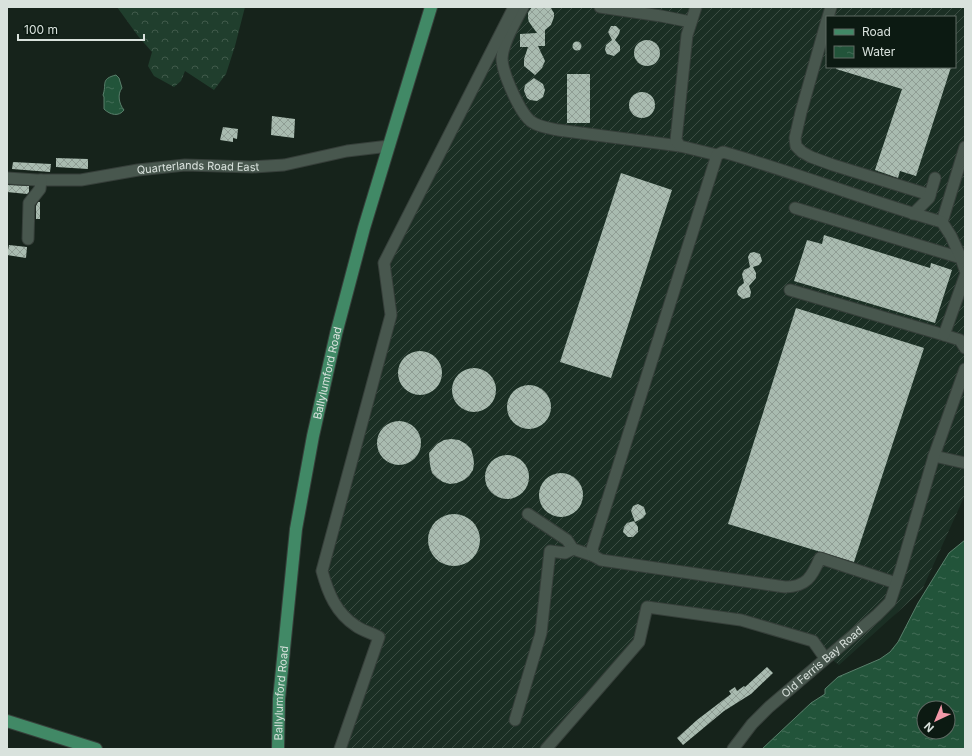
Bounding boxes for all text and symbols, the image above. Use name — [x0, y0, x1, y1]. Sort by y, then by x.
scale bar — [18, 16, 144, 42]
legend — [826, 16, 956, 68]
text: 100 m — [24, 22, 58, 37]
text: Road — [862, 24, 891, 39]
text: Water — [862, 44, 896, 59]
street label: Quarterlands Road East — [136, 158, 260, 177]
street label: Ballylumford Road — [310, 325, 345, 421]
street label: Old Ferris Bay Road — [778, 623, 866, 701]
street label: Ballylumford Road — [271, 645, 291, 740]
north arrow — [916, 700, 956, 740]
text: N — [921, 719, 937, 735]

